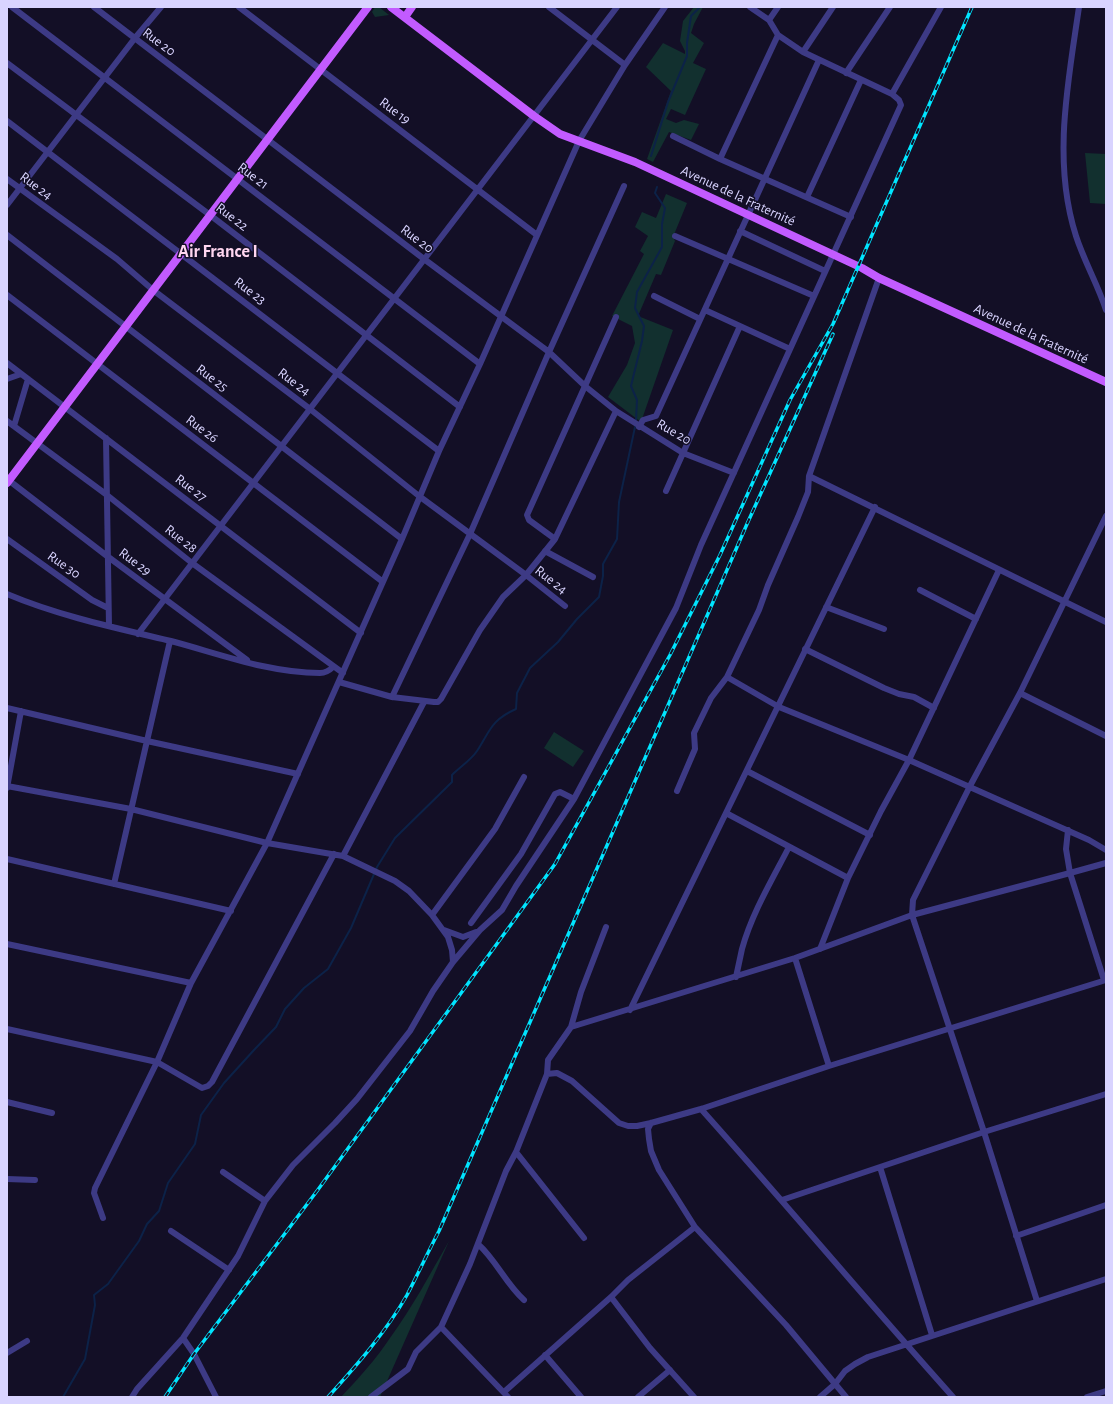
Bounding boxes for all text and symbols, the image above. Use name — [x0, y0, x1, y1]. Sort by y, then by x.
street label: Rue 20 — [139, 24, 179, 60]
street label: Rue 19 — [376, 94, 414, 128]
street label: Rue 21 — [234, 159, 272, 193]
street label: Avenue de la Fraternité — [678, 162, 798, 230]
street label: Rue 24 — [16, 168, 56, 204]
street label: Rue 22 — [213, 199, 251, 235]
street label: Rue 20 — [397, 221, 437, 257]
district label: Air France I — [178, 241, 258, 263]
street label: Rue 23 — [231, 274, 269, 308]
street label: Avenue de la Fraternité — [971, 300, 1091, 368]
street label: Rue 25 — [193, 361, 231, 395]
street label: Rue 24 — [274, 364, 314, 400]
street label: Rue 26 — [182, 411, 222, 447]
street label: Rue 20 — [654, 415, 694, 449]
street label: Rue 27 — [172, 471, 210, 505]
street label: Rue 28 — [161, 521, 201, 557]
street label: Rue 29 — [115, 544, 155, 580]
street label: Rue 30 — [44, 548, 84, 582]
street label: Rue 24 — [531, 562, 571, 598]

